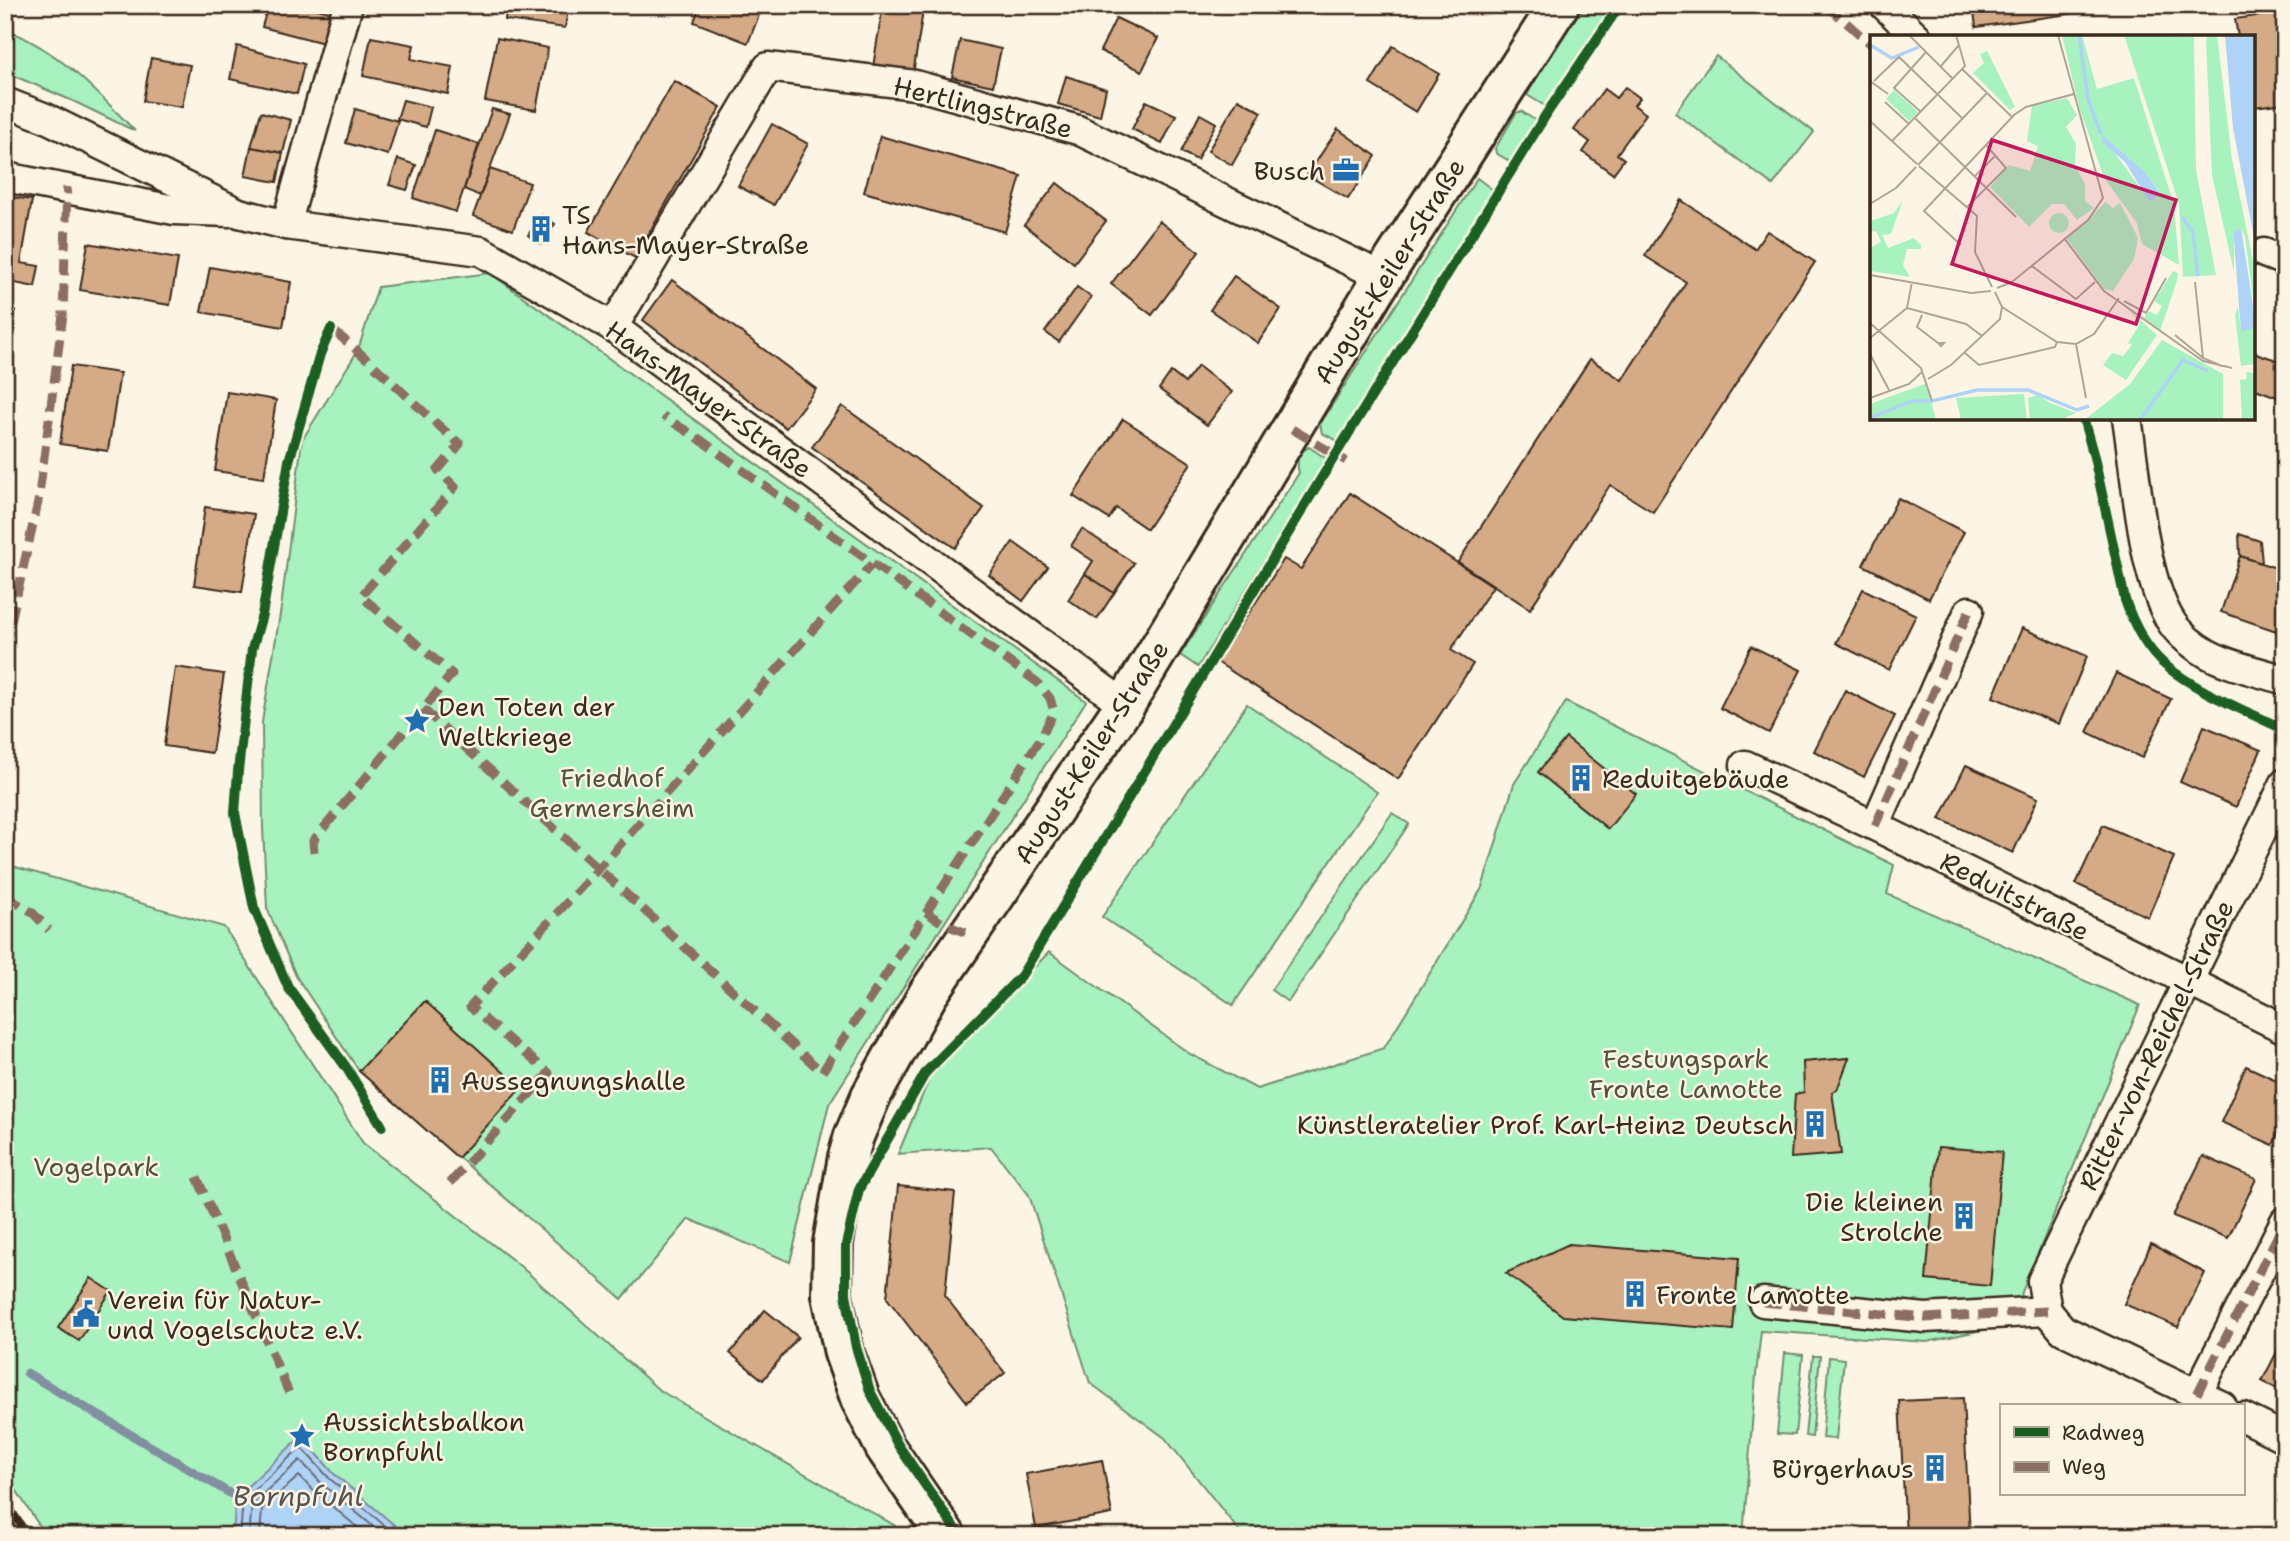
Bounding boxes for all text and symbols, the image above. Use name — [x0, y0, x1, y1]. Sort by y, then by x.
inset map — [1870, 35, 2255, 420]
street label: Hertlingstraße — [890, 68, 1076, 146]
street label: August-Keiler-Straße — [1305, 151, 1473, 391]
place label: Busch — [1254, 153, 1325, 188]
office icon: Busch — [1331, 155, 1361, 185]
place label: TS Hans-Mayer-Straße — [562, 197, 809, 262]
building icon: TS Hans-Mayer-Straße — [526, 214, 556, 244]
street label: Hans-Mayer-Straße — [599, 312, 819, 486]
street label: August-Keiler-Straße — [1006, 633, 1176, 871]
place label: Den Toten der Weltkriege — [438, 689, 615, 754]
place icon: Den Toten der Weltkriege — [402, 706, 432, 736]
park label: Friedhof Germersheim — [529, 760, 695, 825]
place label: Reduitgebäude — [1602, 761, 1789, 796]
building icon: Reduitgebäude — [1566, 763, 1596, 793]
street label: Reduitstraße — [1934, 843, 2096, 949]
street label: Ritter-von-Reichel-Straße — [2070, 894, 2242, 1196]
park label: Festungspark Fronte Lamotte — [1589, 1041, 1783, 1106]
place label: Aussegnungshalle — [461, 1063, 686, 1098]
building icon: Aussegnungshalle — [425, 1065, 455, 1095]
place label: Künstleratelier Prof. Karl-Heinz Deutsch — [1297, 1107, 1794, 1142]
building icon: Künstleratelier Prof. Karl-Heinz Deutsch — [1800, 1109, 1830, 1139]
park label: Vogelpark — [33, 1149, 159, 1184]
place label: Die kleinen Strolche — [1806, 1184, 1943, 1249]
building icon: Die kleinen Strolche — [1949, 1201, 1979, 1231]
place label: Fronte Lamotte — [1656, 1277, 1850, 1312]
building icon: Fronte Lamotte — [1620, 1279, 1650, 1309]
place label: Verein für Natur- und Vogelschutz e.V. — [107, 1282, 363, 1347]
public building icon: Verein für Natur- und Vogelschutz e.V. — [71, 1299, 101, 1329]
place label: Aussichtsbalkon Bornpfuhl — [323, 1404, 525, 1469]
legend — [2000, 1404, 2244, 1496]
text: Radweg — [2062, 1419, 2145, 1447]
place icon: Aussichtsbalkon Bornpfuhl — [287, 1421, 317, 1451]
place label: Bürgerhaus — [1772, 1451, 1914, 1486]
building icon: Bürgerhaus — [1920, 1453, 1950, 1483]
text: Weg — [2062, 1453, 2106, 1481]
water label: Bornpfuhl — [233, 1477, 363, 1515]

